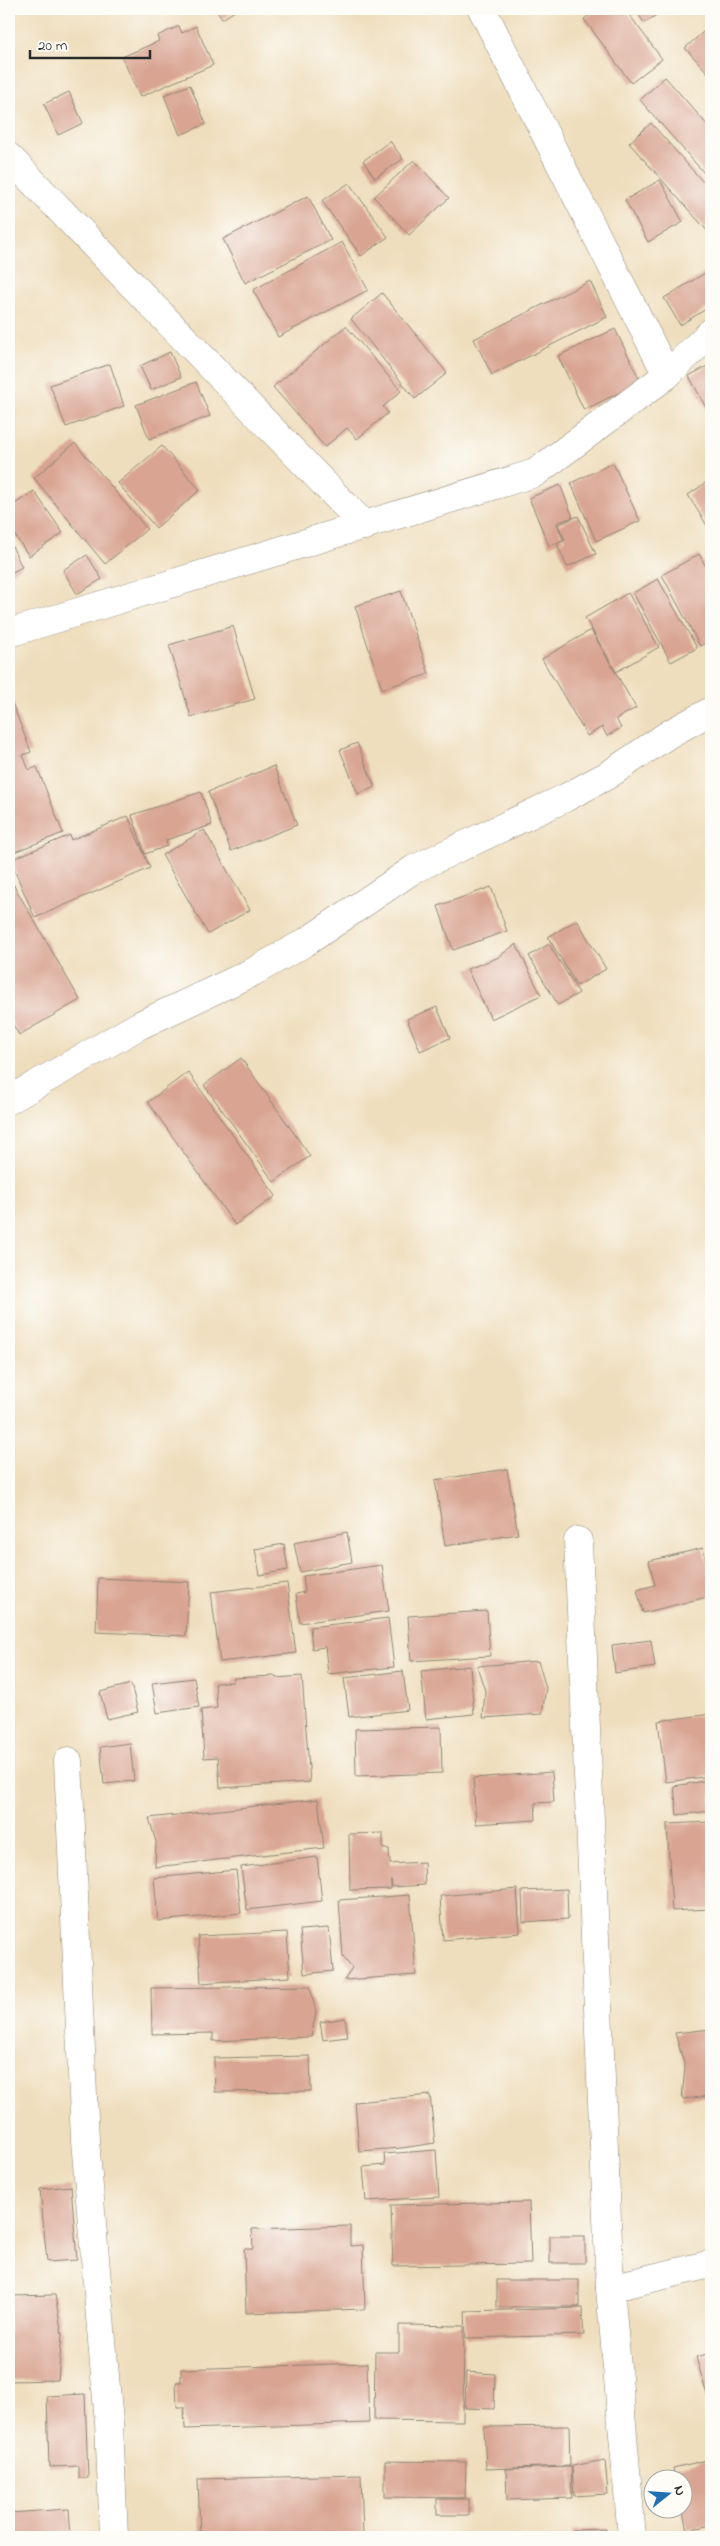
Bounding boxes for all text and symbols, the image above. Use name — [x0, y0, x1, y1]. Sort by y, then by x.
scale bar — [30, 28, 150, 60]
text: 20 m — [38, 35, 68, 57]
north arrow — [642, 2468, 692, 2518]
text: N — [668, 2483, 690, 2498]

